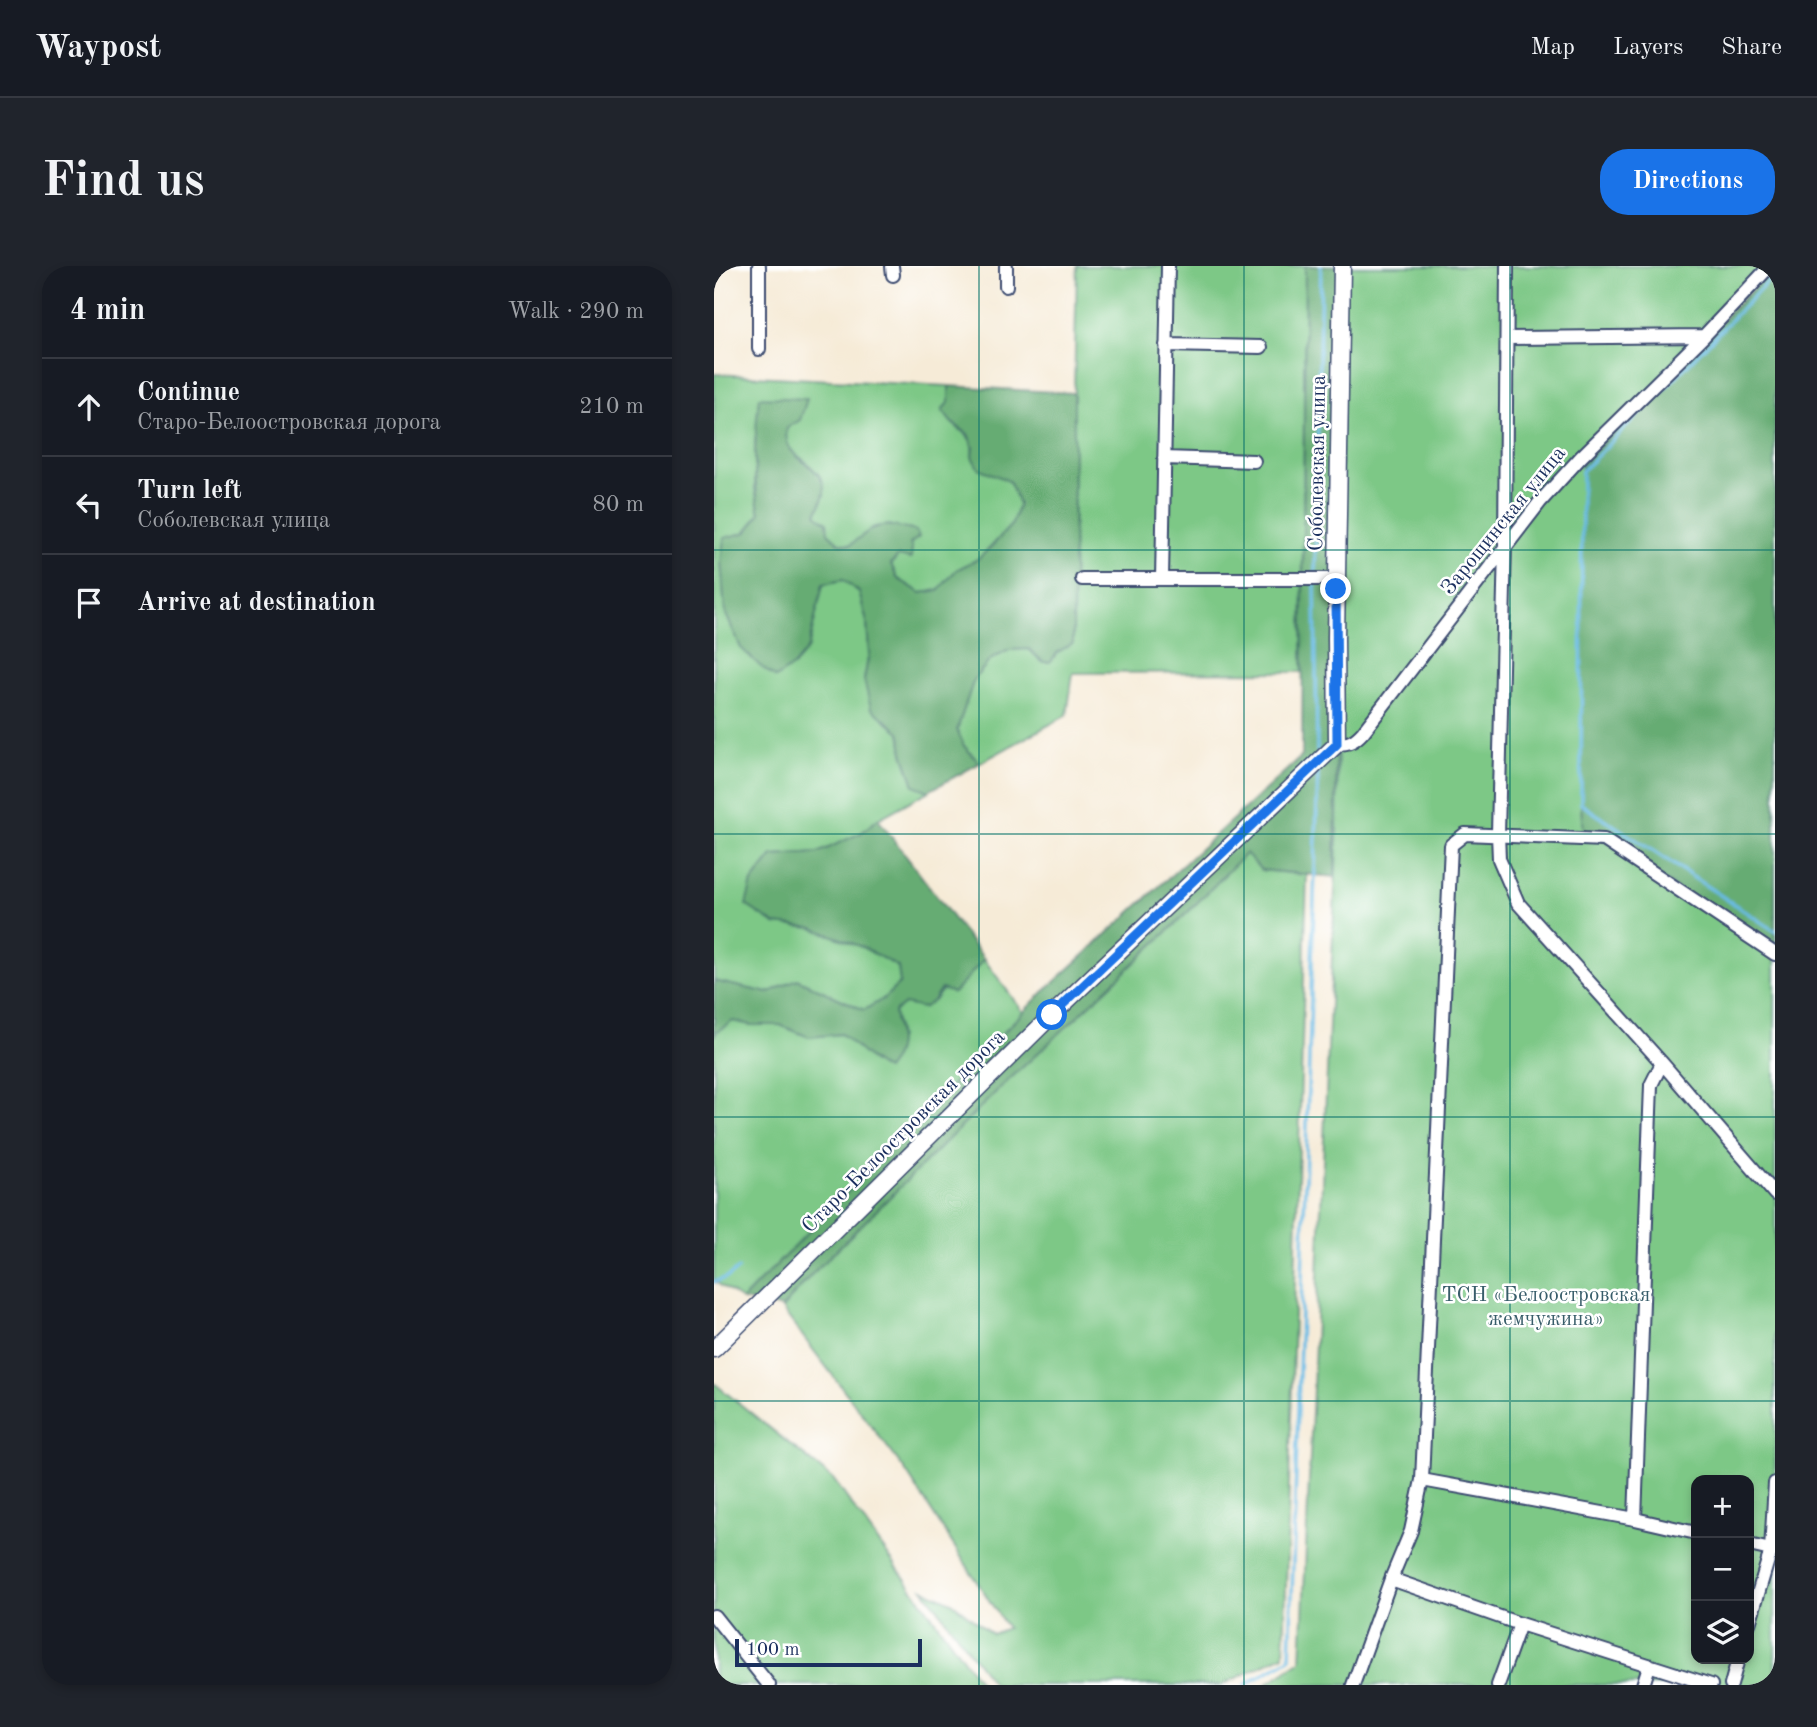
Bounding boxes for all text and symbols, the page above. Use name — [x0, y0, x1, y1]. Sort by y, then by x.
text: Waypost — [35, 32, 161, 65]
text: Map — [1531, 36, 1575, 60]
text: Layers — [1613, 36, 1683, 60]
text: Share — [1721, 36, 1782, 60]
button: Directions — [1600, 149, 1775, 215]
text: Find us — [42, 158, 205, 207]
text: 4 min — [70, 296, 145, 326]
text: Walk · 290 m — [508, 300, 644, 323]
street label: Соболевская улица — [1306, 375, 1330, 551]
text: Continue — [137, 380, 240, 406]
icon: ahead — [70, 388, 108, 426]
text: 210 m — [579, 395, 644, 418]
text: Старо-Белоостровская дорога — [137, 411, 441, 434]
street label: Зарощинская улица — [1438, 443, 1570, 599]
text: Turn left — [137, 478, 242, 504]
icon: left — [70, 486, 108, 524]
text: 80 m — [593, 493, 644, 516]
text: Соболевская улица — [137, 509, 330, 532]
route end — [1320, 573, 1351, 604]
icon: arrive — [70, 584, 108, 622]
text: Arrive at destination — [137, 590, 376, 616]
route start — [1036, 999, 1067, 1030]
street label: Старо-Белоостровская дорога — [798, 1026, 1010, 1238]
park label: ТСН «Белоостровская жемчужина» — [1442, 1285, 1651, 1330]
map controls — [1691, 1475, 1754, 1664]
button: + — [1691, 1475, 1754, 1538]
button: − — [1691, 1538, 1754, 1601]
button: layers — [1691, 1601, 1754, 1664]
scale bar — [735, 1636, 922, 1668]
text: 100 m — [746, 1641, 799, 1660]

